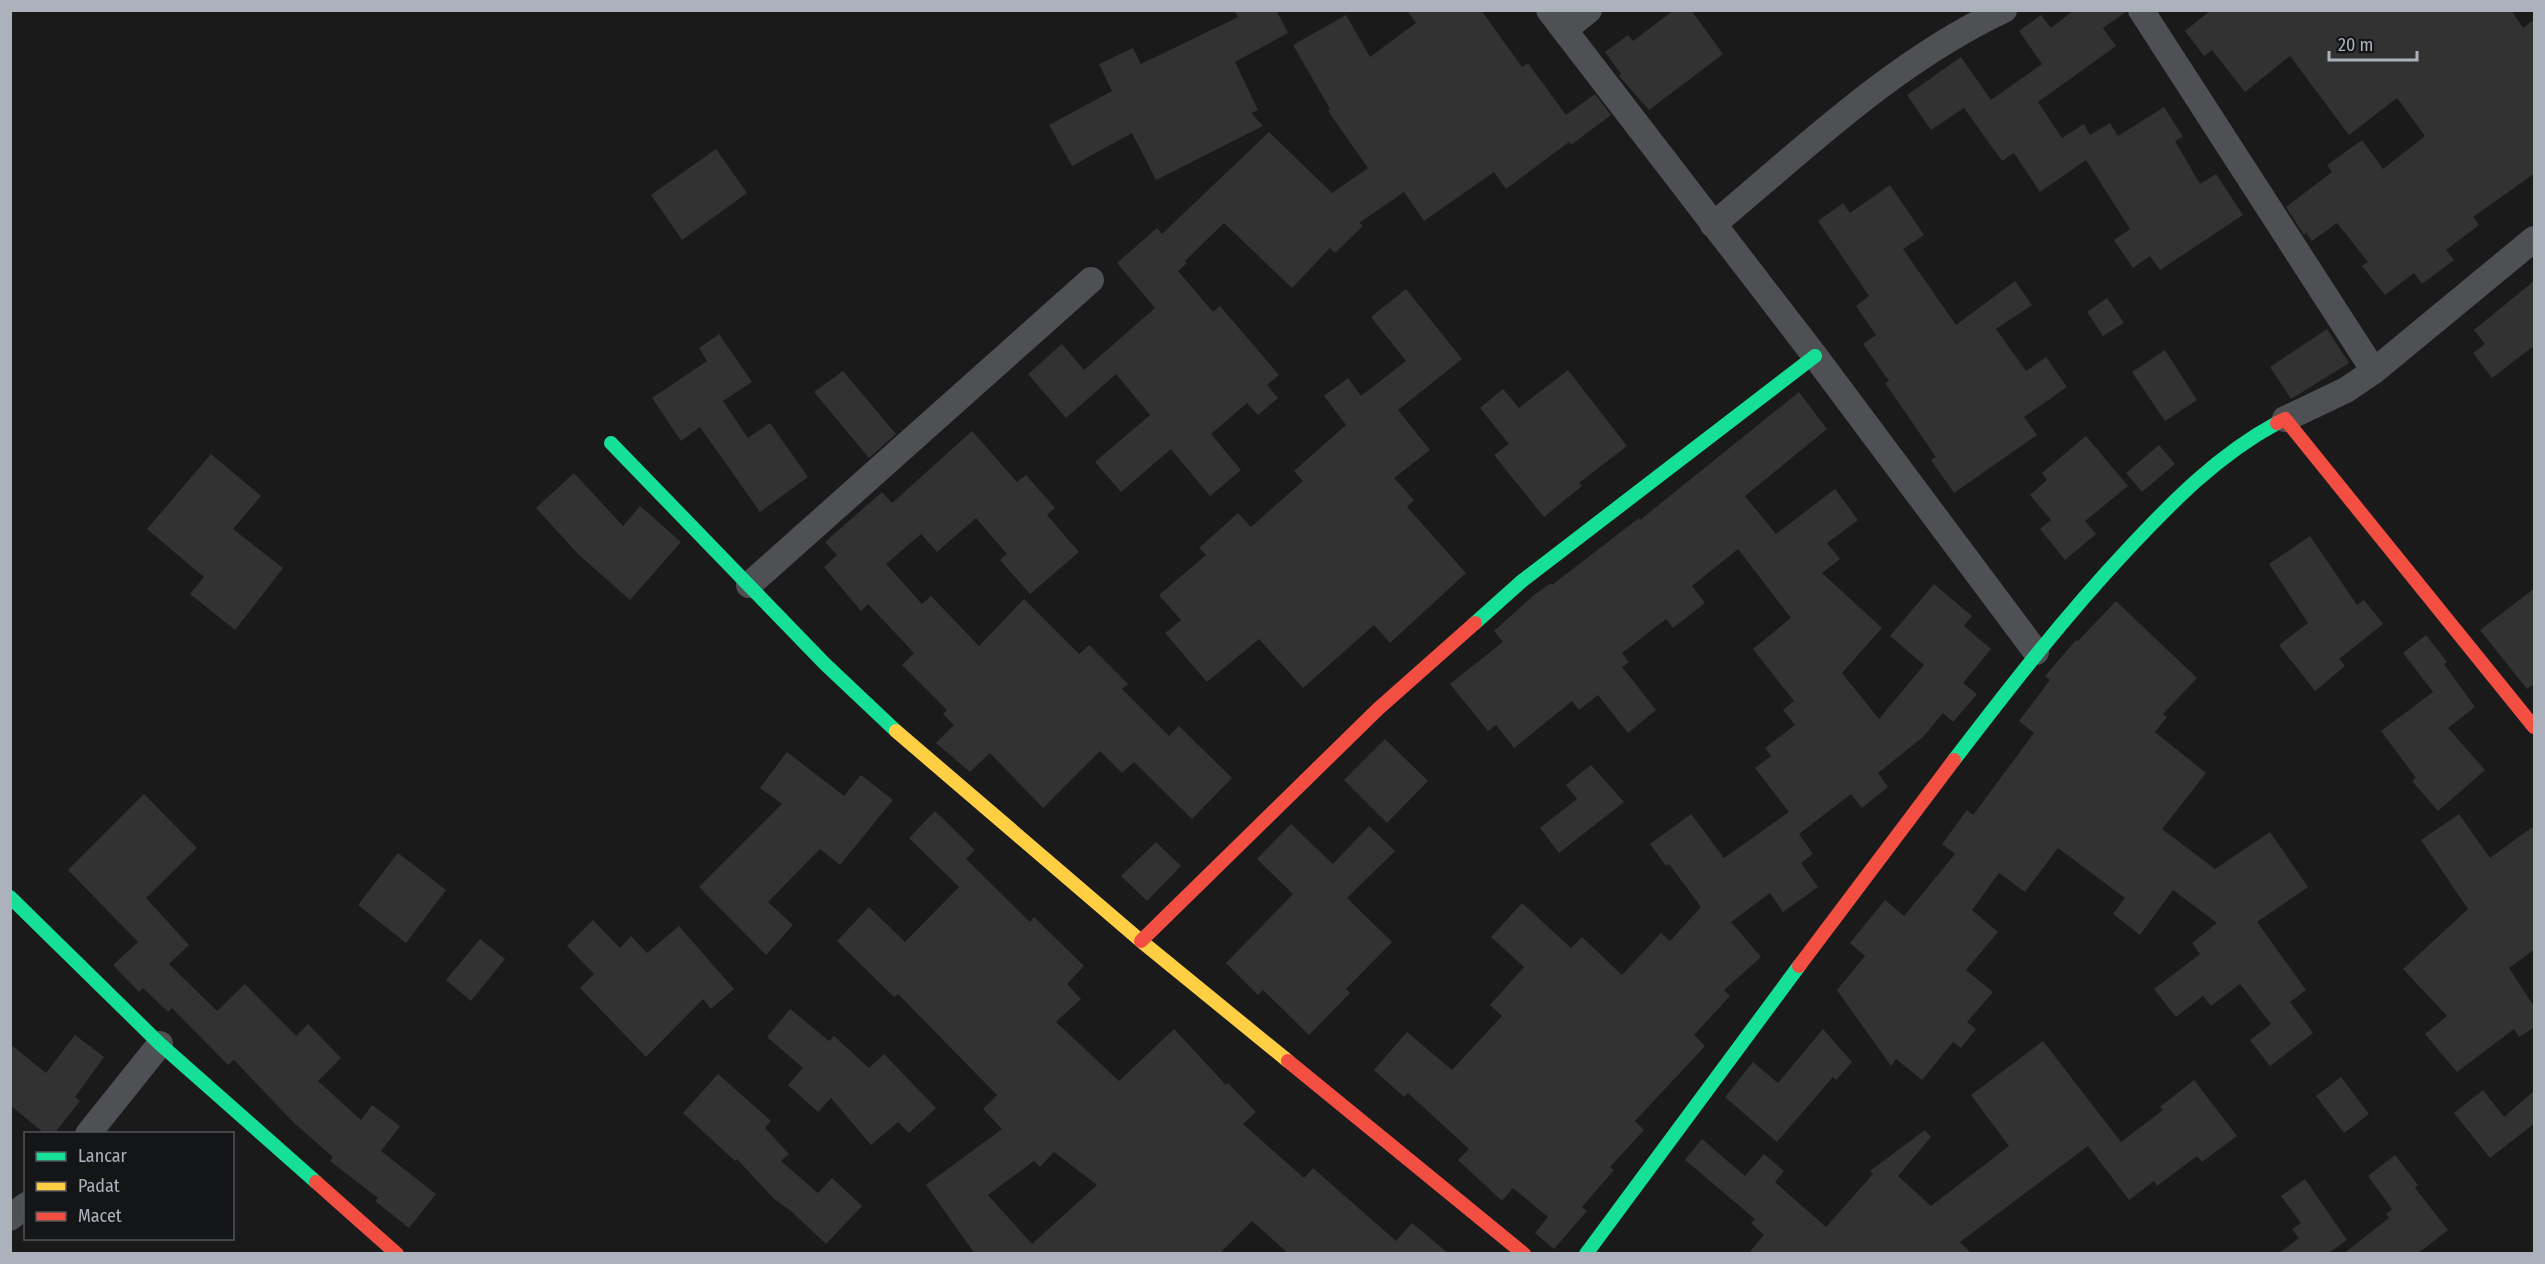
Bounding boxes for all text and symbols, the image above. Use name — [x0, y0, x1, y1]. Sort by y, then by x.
scale bar — [2329, 24, 2418, 62]
text: 20 m — [2338, 34, 2373, 56]
legend — [24, 1132, 234, 1240]
text: Lancar — [78, 1145, 127, 1167]
text: Padat — [78, 1175, 120, 1197]
text: Macet — [78, 1205, 122, 1227]

